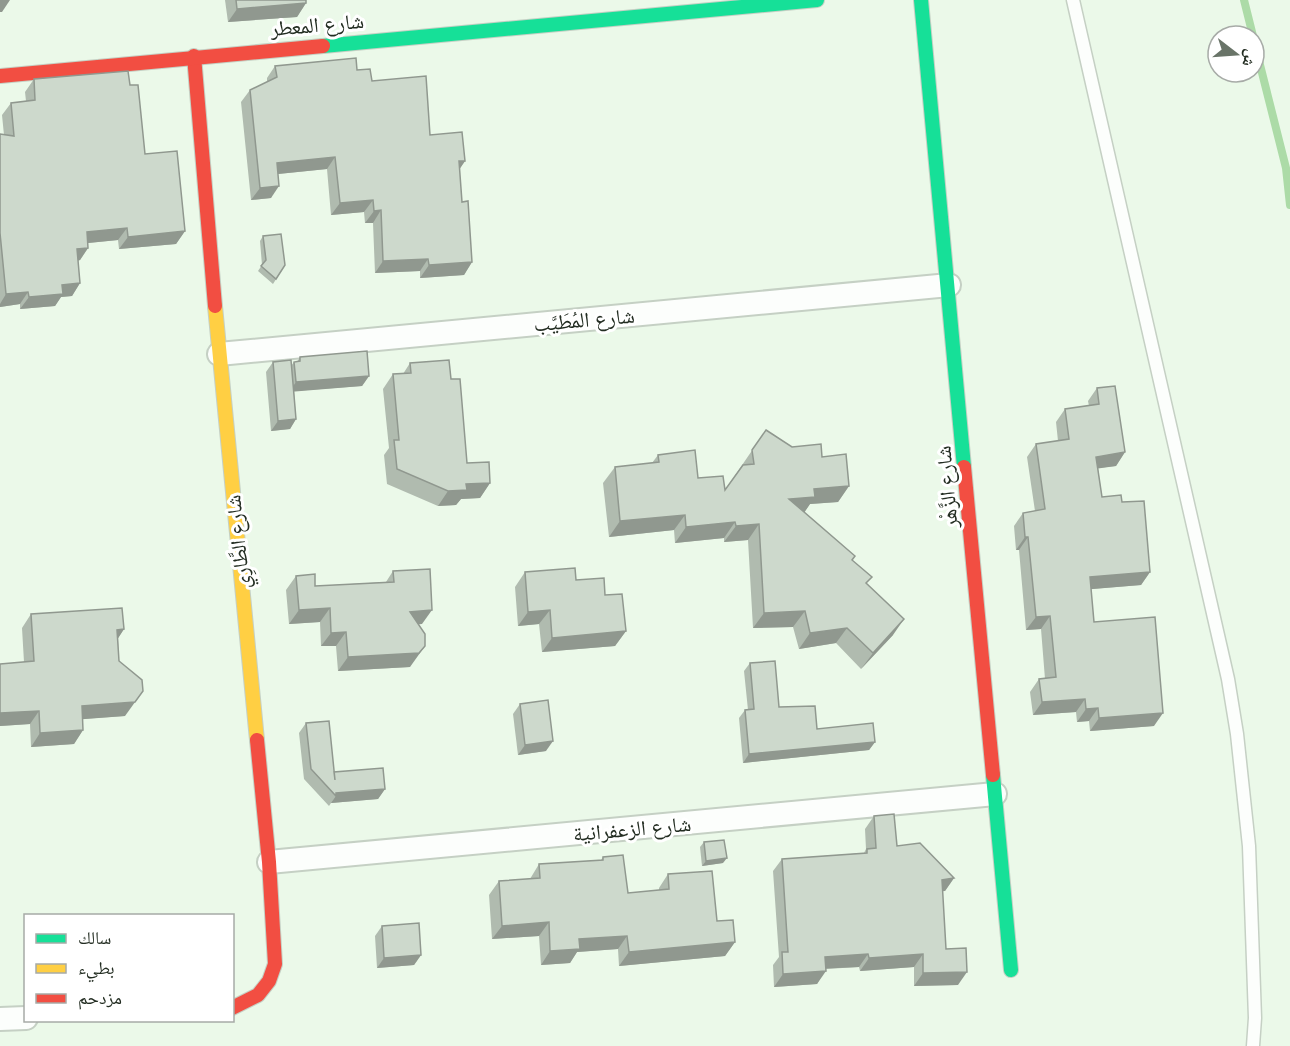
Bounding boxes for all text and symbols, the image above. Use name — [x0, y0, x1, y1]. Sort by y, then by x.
street label: شارع المعطر — [268, 7, 365, 42]
north arrow — [1206, 24, 1266, 84]
text: ش — [1238, 47, 1262, 69]
street label: شارع المُطَيَّب — [532, 302, 636, 337]
street label: شارع الزَّهْر — [929, 445, 964, 530]
street label: شارع الطَّارِي — [219, 493, 259, 590]
street label: شارع الزعفرانية — [572, 810, 692, 847]
legend — [24, 914, 234, 1022]
text: سالك — [78, 926, 111, 949]
text: بطيء — [78, 956, 115, 983]
text: مزدحم — [78, 986, 122, 1010]

